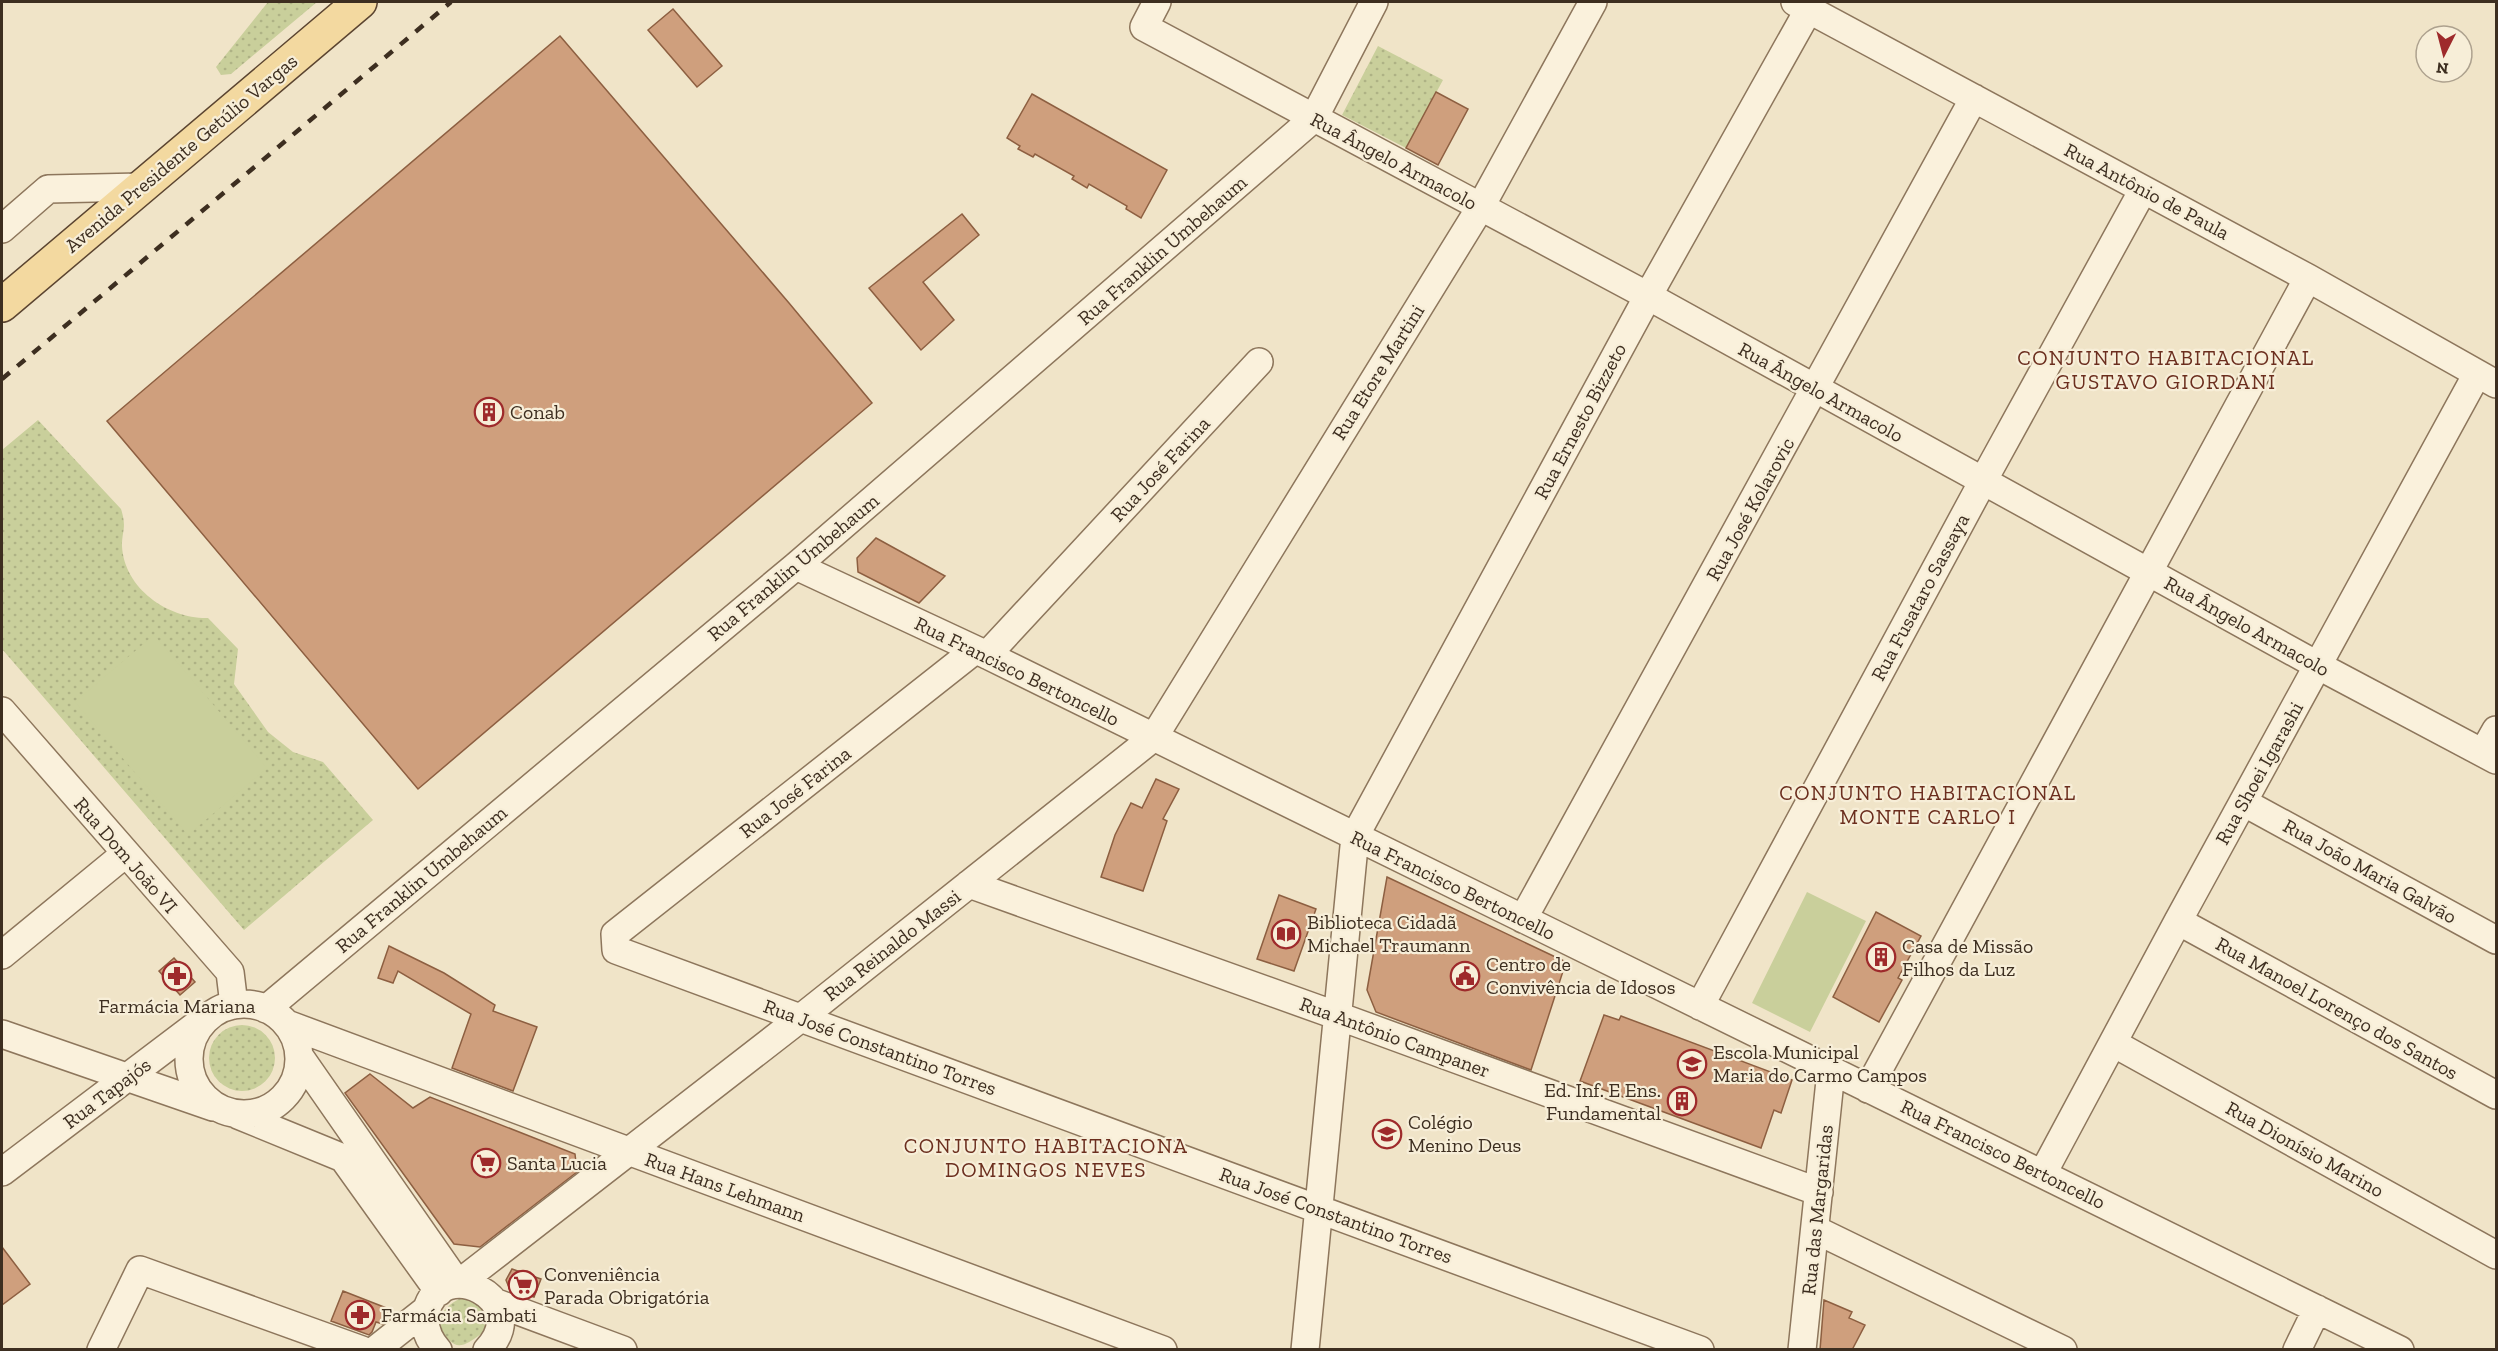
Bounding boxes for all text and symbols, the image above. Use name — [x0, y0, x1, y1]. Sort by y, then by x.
north arrow — [2414, 24, 2474, 84]
street label: Avenida Presidente Getúlio Vargas — [60, 49, 302, 257]
text: N — [2435, 58, 2450, 79]
street label: Rua Ângelo Armacolo — [1307, 107, 1481, 215]
street label: Rua Antônio de Paula — [2060, 137, 2234, 245]
street label: Rua Franklin Umbehaum — [1072, 170, 1252, 330]
street label: Rua Etore Martini — [1327, 300, 1429, 444]
street label: Rua Ângelo Armacolo — [1734, 337, 1908, 447]
street label: Rua Ernesto Bizzeto — [1529, 339, 1631, 503]
district label: CONJUNTO HABITACIONAL GUSTAVO GIORDANI — [2017, 345, 2315, 394]
building icon: Conab — [473, 396, 505, 428]
place label: Conab — [510, 400, 565, 424]
street label: Rua José Farina — [1105, 411, 1215, 526]
street label: Rua José Kolarovic — [1701, 433, 1799, 585]
street label: Rua Franklin Umbehaum — [702, 488, 884, 646]
street label: Rua Fusataro Sassaya — [1866, 509, 1974, 685]
street label: Rua Ângelo Armacolo — [2160, 571, 2334, 681]
street label: Rua Francisco Bertoncello — [911, 611, 1123, 731]
street label: Rua Shoei Igarashi — [2210, 697, 2308, 849]
street label: Rua José Farina — [735, 741, 856, 843]
district label: CONJUNTO HABITACIONAL MONTE CARLO I — [1779, 780, 2077, 829]
street label: Rua Dom João VI — [69, 792, 183, 918]
street label: Rua Franklin Umbehaum — [330, 800, 512, 958]
street label: Rua João Maria Galvão — [2279, 813, 2461, 929]
street label: Rua Francisco Bertoncello — [1347, 825, 1559, 945]
street label: Rua Reinaldo Massi — [819, 884, 966, 1006]
place label: Biblioteca Cidadã Michael Traumann — [1307, 910, 1471, 957]
library icon: Biblioteca Cidadã Michael Traumann — [1270, 918, 1302, 950]
street label: Rua Manoel Lorenço dos Santos — [2212, 931, 2462, 1085]
place label: Casa de Missão Filhos da Luz — [1902, 934, 2033, 981]
building icon: Casa de Missão Filhos da Luz — [1865, 941, 1897, 973]
place label: Centro de Convivência de Idosos — [1486, 952, 1675, 999]
pharmacy icon: Farmácia Mariana — [161, 960, 193, 992]
public building icon: Centro de Convivência de Idosos — [1449, 960, 1481, 992]
street label: Rua Antônio Campaner — [1297, 991, 1493, 1083]
place label: Farmácia Mariana — [99, 994, 256, 1018]
street label: Rua José Constantino Torres — [760, 994, 1000, 1100]
place label: Escola Municipal Maria do Carmo Campos — [1713, 1040, 1927, 1087]
school or university icon: Escola Municipal Maria do Carmo Campos — [1676, 1048, 1708, 1080]
street label: Rua Tapajós — [58, 1052, 156, 1134]
place label: Ed. Inf. E Ens. Fundamental — [1544, 1078, 1661, 1125]
building icon: Ed. Inf. E Ens. Fundamental — [1666, 1085, 1698, 1117]
street label: Rua Francisco Bertoncello — [1897, 1094, 2109, 1214]
street label: Rua Dionísio Marino — [2222, 1096, 2388, 1202]
place label: Colégio Menino Deus — [1408, 1110, 1521, 1157]
school or university icon: Colégio Menino Deus — [1371, 1118, 1403, 1150]
street label: Rua das Margaridas — [1796, 1124, 1838, 1296]
district label: CONJUNTO HABITACIONA DOMINGOS NEVES — [904, 1133, 1188, 1182]
supermarket icon: Santa Lucia — [470, 1147, 502, 1179]
street label: Rua Hans Lehmann — [642, 1147, 809, 1227]
place label: Santa Lucia — [507, 1151, 607, 1175]
street label: Rua José Constantino Torres — [1216, 1162, 1456, 1268]
place label: Conveniência Parada Obrigatória — [544, 1262, 710, 1309]
supermarket icon: Conveniência Parada Obrigatória — [507, 1269, 539, 1301]
pharmacy icon: Farmácia Sambati — [344, 1299, 376, 1331]
place label: Farmácia Sambati — [381, 1303, 537, 1327]

